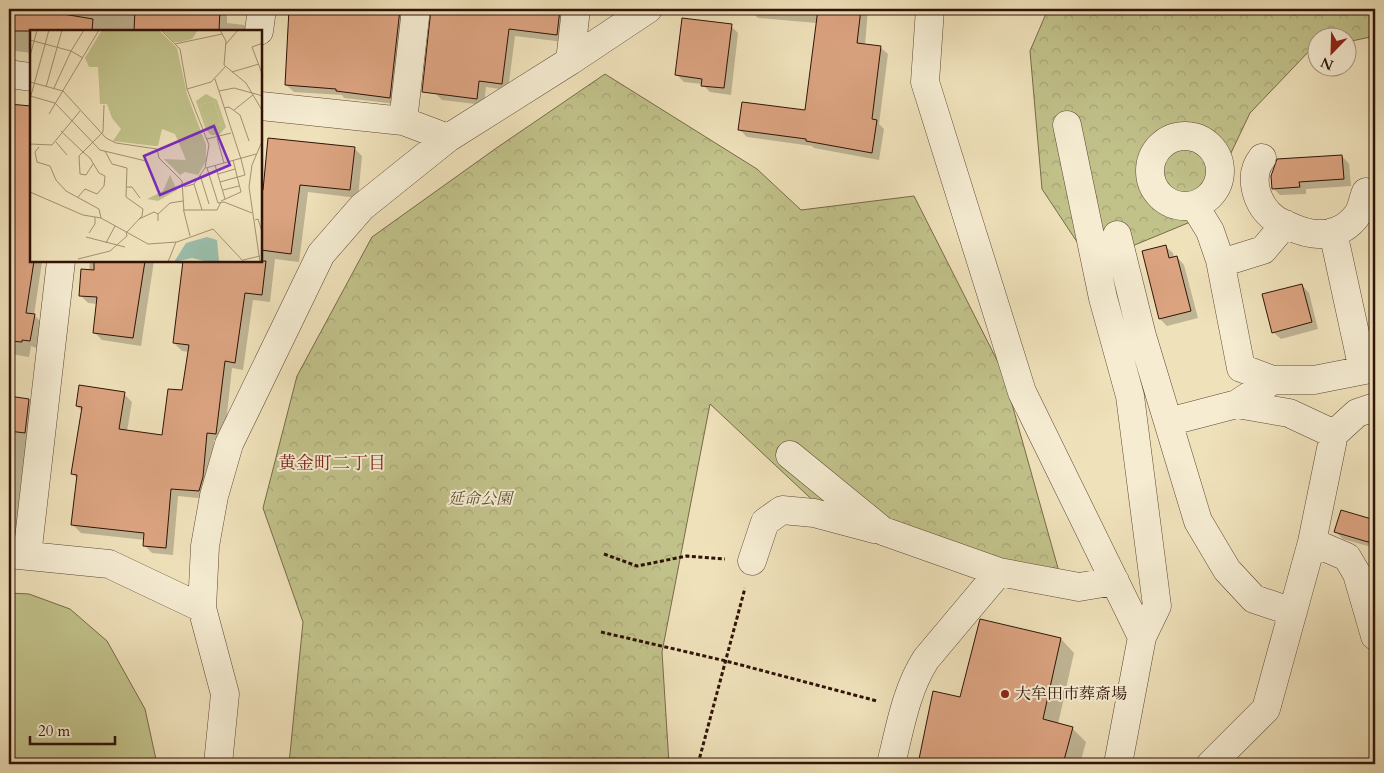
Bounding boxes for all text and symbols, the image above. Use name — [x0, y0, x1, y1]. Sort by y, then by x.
north arrow — [1306, 28, 1356, 78]
inset map — [30, 30, 262, 262]
text: N — [1318, 52, 1336, 75]
district label: 黄金町二丁目 — [278, 451, 386, 476]
park label: 延命公園 — [448, 488, 515, 510]
place label: 大牟田市葬斎場 — [1015, 683, 1127, 705]
marker: 大牟田市葬斎場 — [999, 688, 1011, 700]
scale bar — [30, 713, 115, 745]
text: 20 m — [38, 721, 70, 741]

